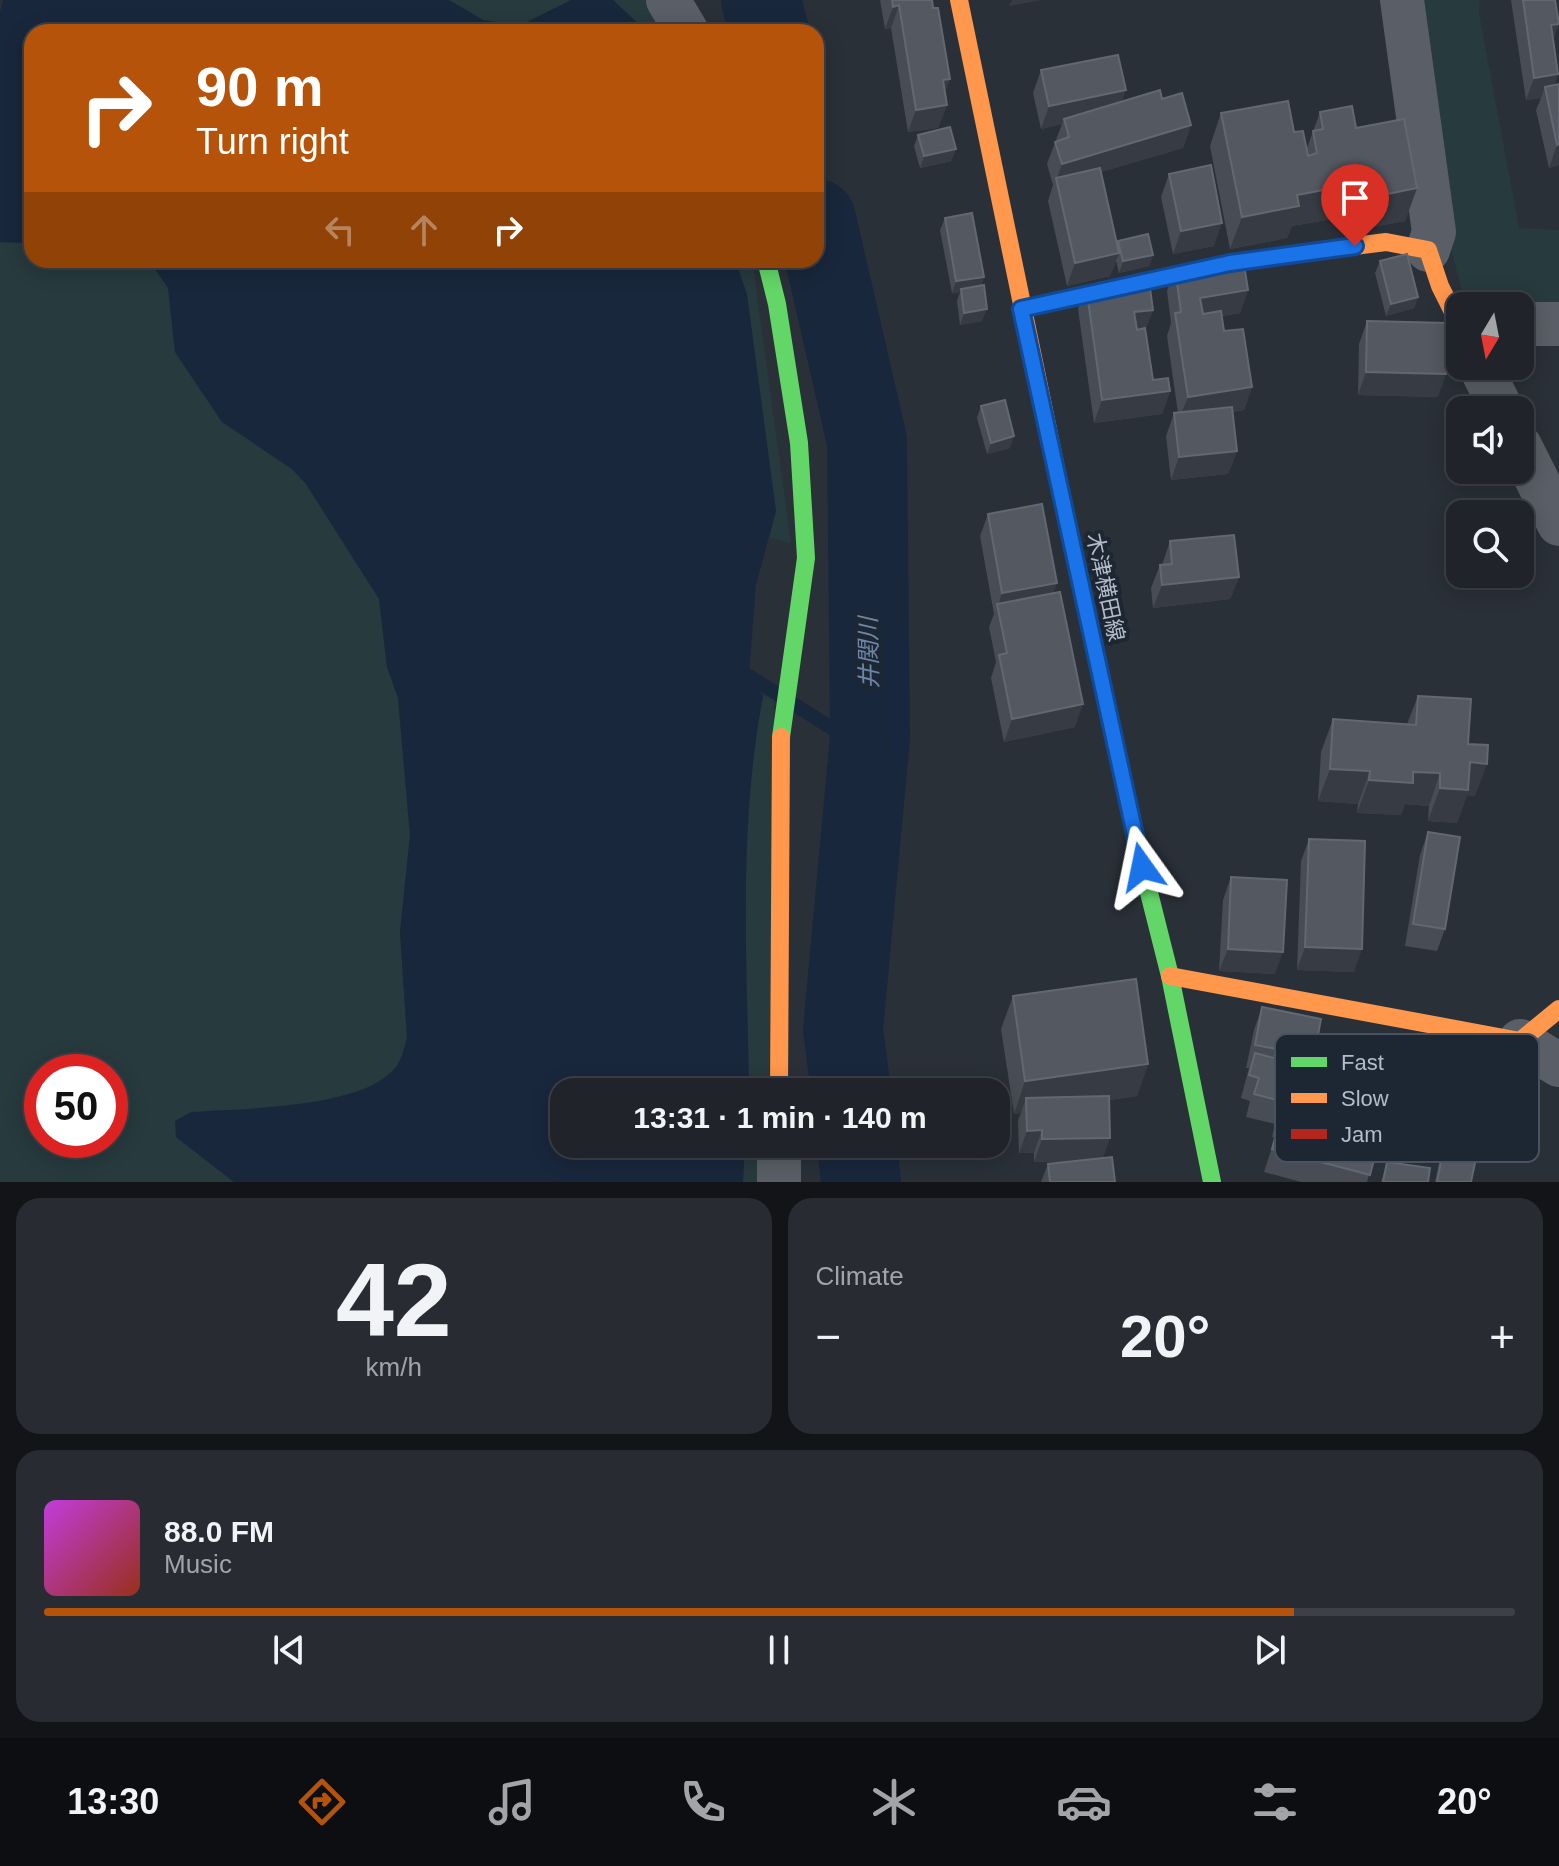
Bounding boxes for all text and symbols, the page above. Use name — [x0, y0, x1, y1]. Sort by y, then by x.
text: 90 m — [196, 55, 324, 118]
icon: right — [64, 56, 168, 160]
text: Turn right — [196, 121, 349, 162]
pin — [1321, 164, 1389, 246]
icon: arrive — [1333, 176, 1377, 220]
icon: left — [318, 208, 362, 252]
icon: ahead — [402, 208, 446, 252]
icon: right — [486, 208, 530, 252]
north arrow — [1446, 292, 1534, 380]
map controls — [1446, 292, 1534, 588]
button: sound — [1446, 396, 1534, 484]
button: search — [1446, 500, 1534, 588]
street label: 木津横田線 — [1082, 531, 1129, 644]
water label: 井関川 — [854, 614, 883, 689]
position arrow — [1100, 825, 1184, 909]
legend — [1275, 1034, 1539, 1162]
text: Fast — [1341, 1050, 1384, 1075]
speed limit sign: 50 — [24, 1054, 128, 1158]
text: Slow — [1341, 1086, 1389, 1111]
text: 13:31 · 1 min · 140 m — [633, 1101, 927, 1134]
text: Jam — [1341, 1122, 1383, 1147]
text: 42 — [336, 1242, 452, 1358]
text: Climate — [816, 1261, 904, 1291]
text: 20° — [1120, 1303, 1211, 1370]
text: − — [816, 1312, 841, 1361]
text: + — [1489, 1312, 1515, 1361]
text: km/h — [366, 1352, 422, 1382]
text: 88.0 FM — [164, 1515, 274, 1548]
text: Music — [164, 1549, 232, 1579]
icon: previous — [267, 1628, 311, 1672]
icon: pause — [757, 1628, 801, 1672]
icon: next — [1248, 1628, 1292, 1672]
icon: directions — [294, 1774, 350, 1830]
icon: music — [484, 1774, 540, 1830]
icon: phone — [675, 1774, 731, 1830]
icon: climate — [866, 1774, 922, 1830]
icon: car — [1056, 1774, 1112, 1830]
icon: filters — [1247, 1774, 1303, 1830]
text: 13:30 — [67, 1781, 159, 1822]
text: 20° — [1437, 1781, 1492, 1822]

